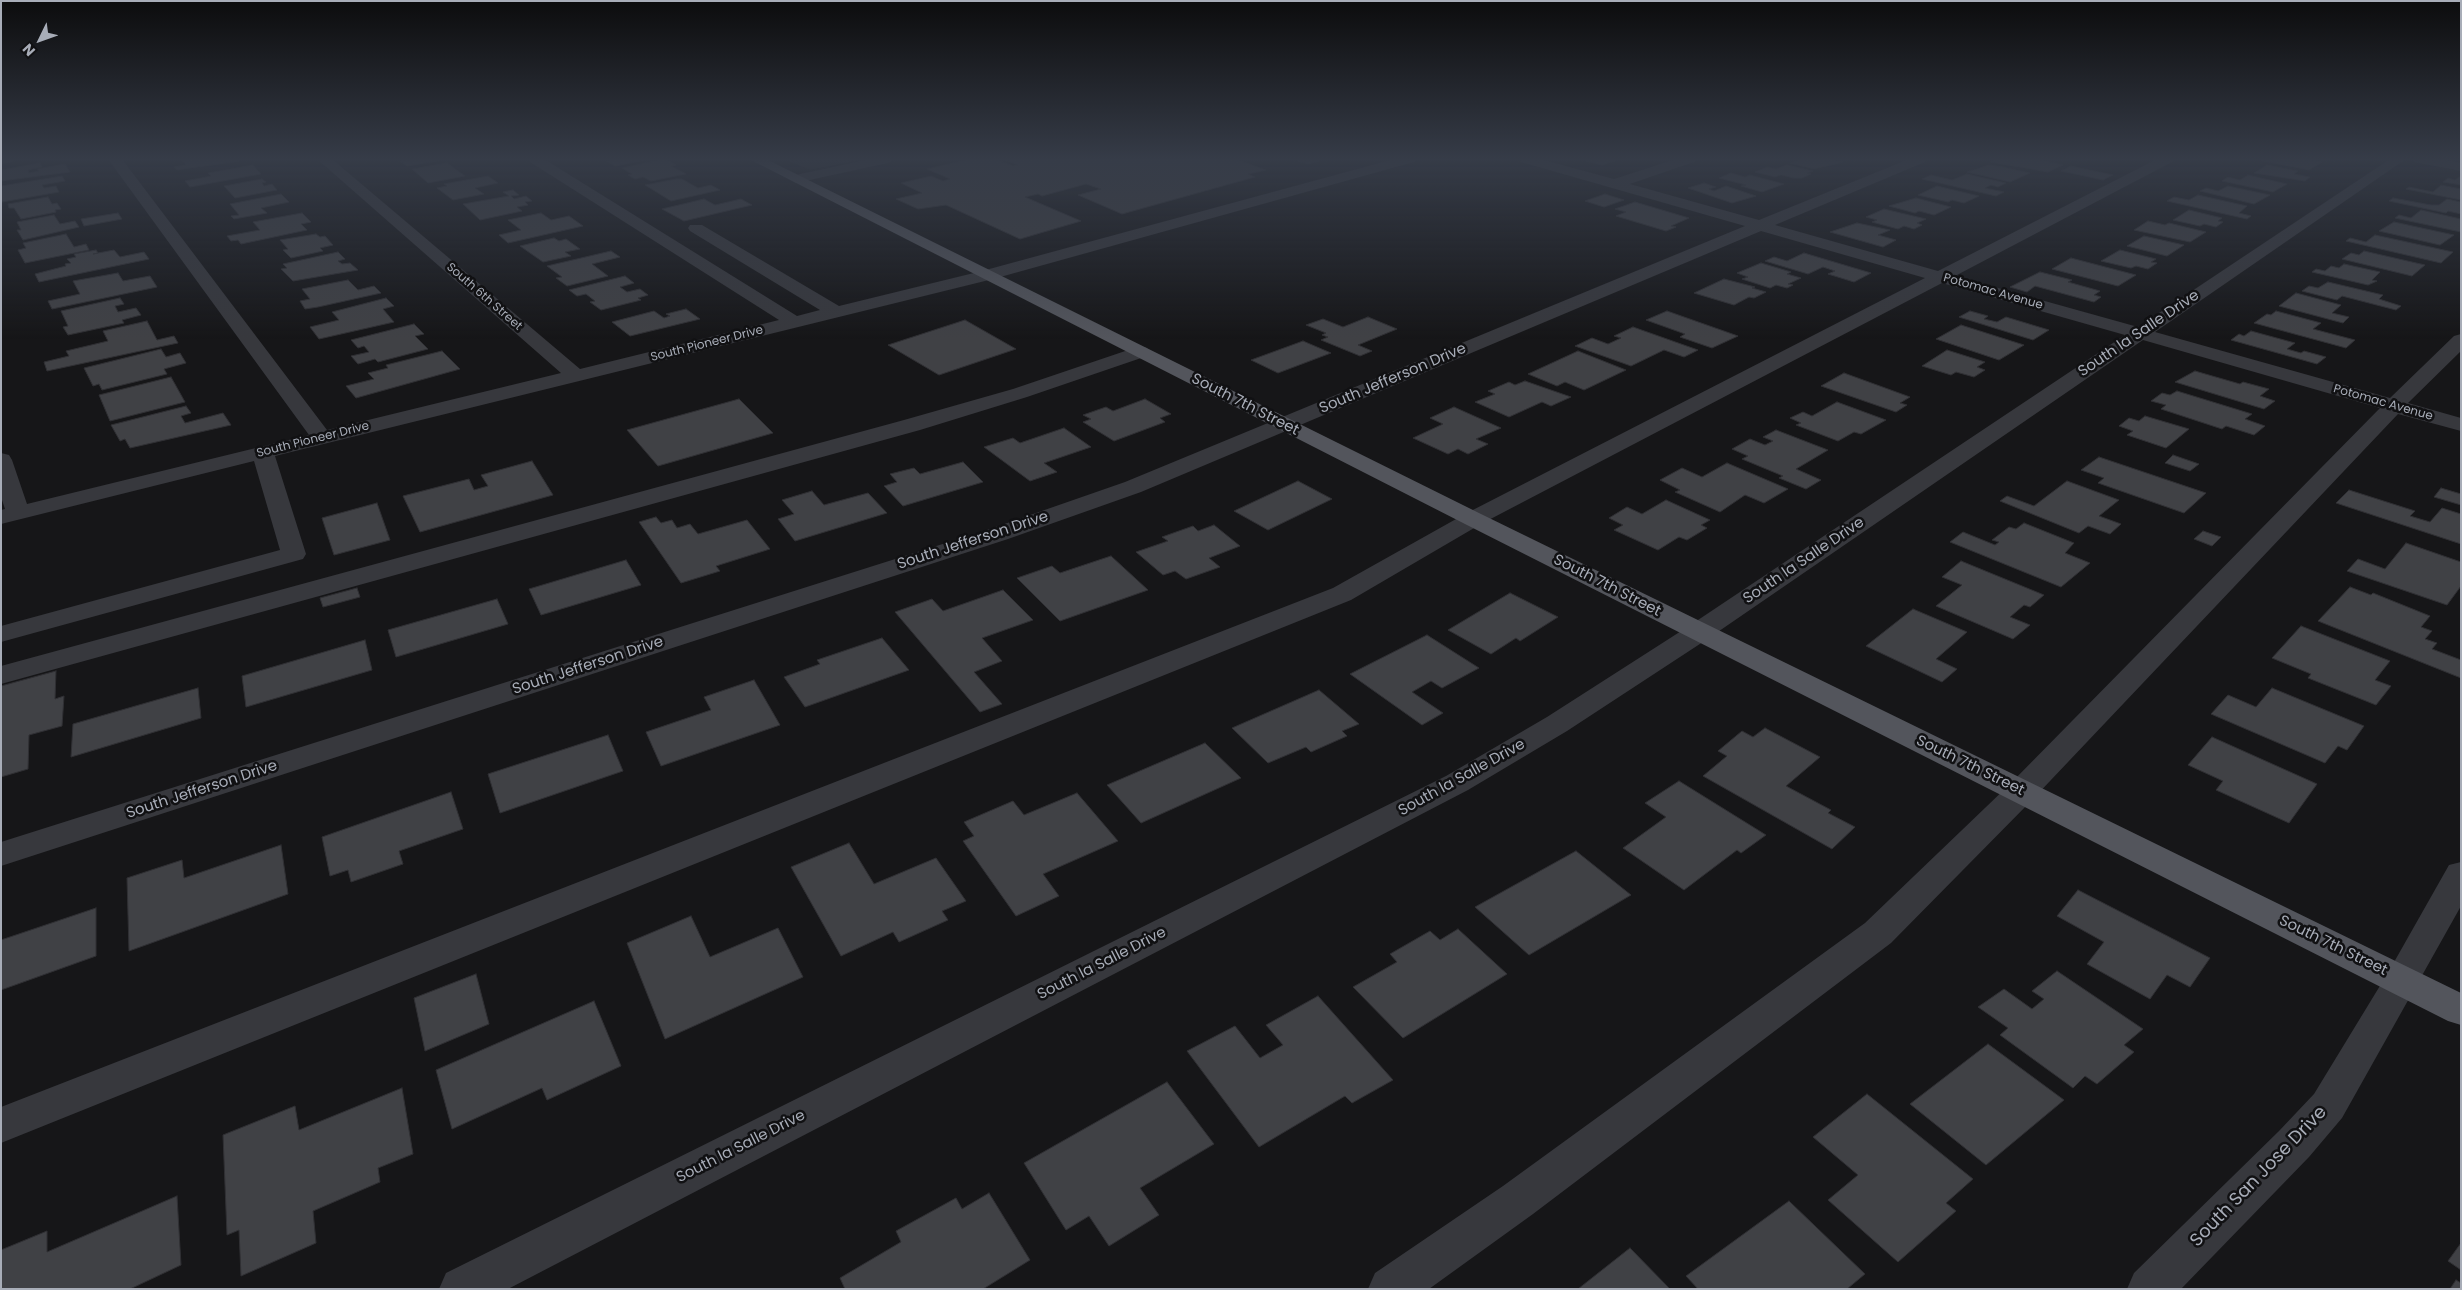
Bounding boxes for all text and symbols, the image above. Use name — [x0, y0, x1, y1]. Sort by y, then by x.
north arrow — [15, 15, 65, 65]
text: N — [18, 39, 40, 61]
street label: South 6th Street — [443, 260, 525, 334]
street label: Potomac Avenue — [1942, 271, 2044, 313]
street label: South la Salle Drive — [2075, 287, 2203, 381]
street label: South Pioneer Drive — [649, 323, 765, 365]
street label: South Jefferson Drive — [1317, 340, 1469, 418]
street label: South 7th Street — [1188, 370, 1302, 440]
street label: Potomac Avenue — [2332, 382, 2434, 424]
street label: South Pioneer Drive — [255, 419, 371, 461]
street label: South Jefferson Drive — [895, 508, 1051, 574]
street label: South la Salle Drive — [1740, 514, 1868, 608]
street label: South 7th Street — [1550, 551, 1664, 621]
street label: South Jefferson Drive — [510, 633, 666, 699]
street label: South 7th Street — [1913, 732, 2027, 800]
street label: South la Salle Drive — [1395, 736, 1529, 820]
street label: South Jefferson Drive — [124, 757, 280, 823]
street label: South 7th Street — [2276, 912, 2390, 980]
street label: South la Salle Drive — [1035, 924, 1169, 1004]
street label: South San Jose Drive — [2186, 1102, 2332, 1252]
street label: South la Salle Drive — [674, 1107, 808, 1187]

